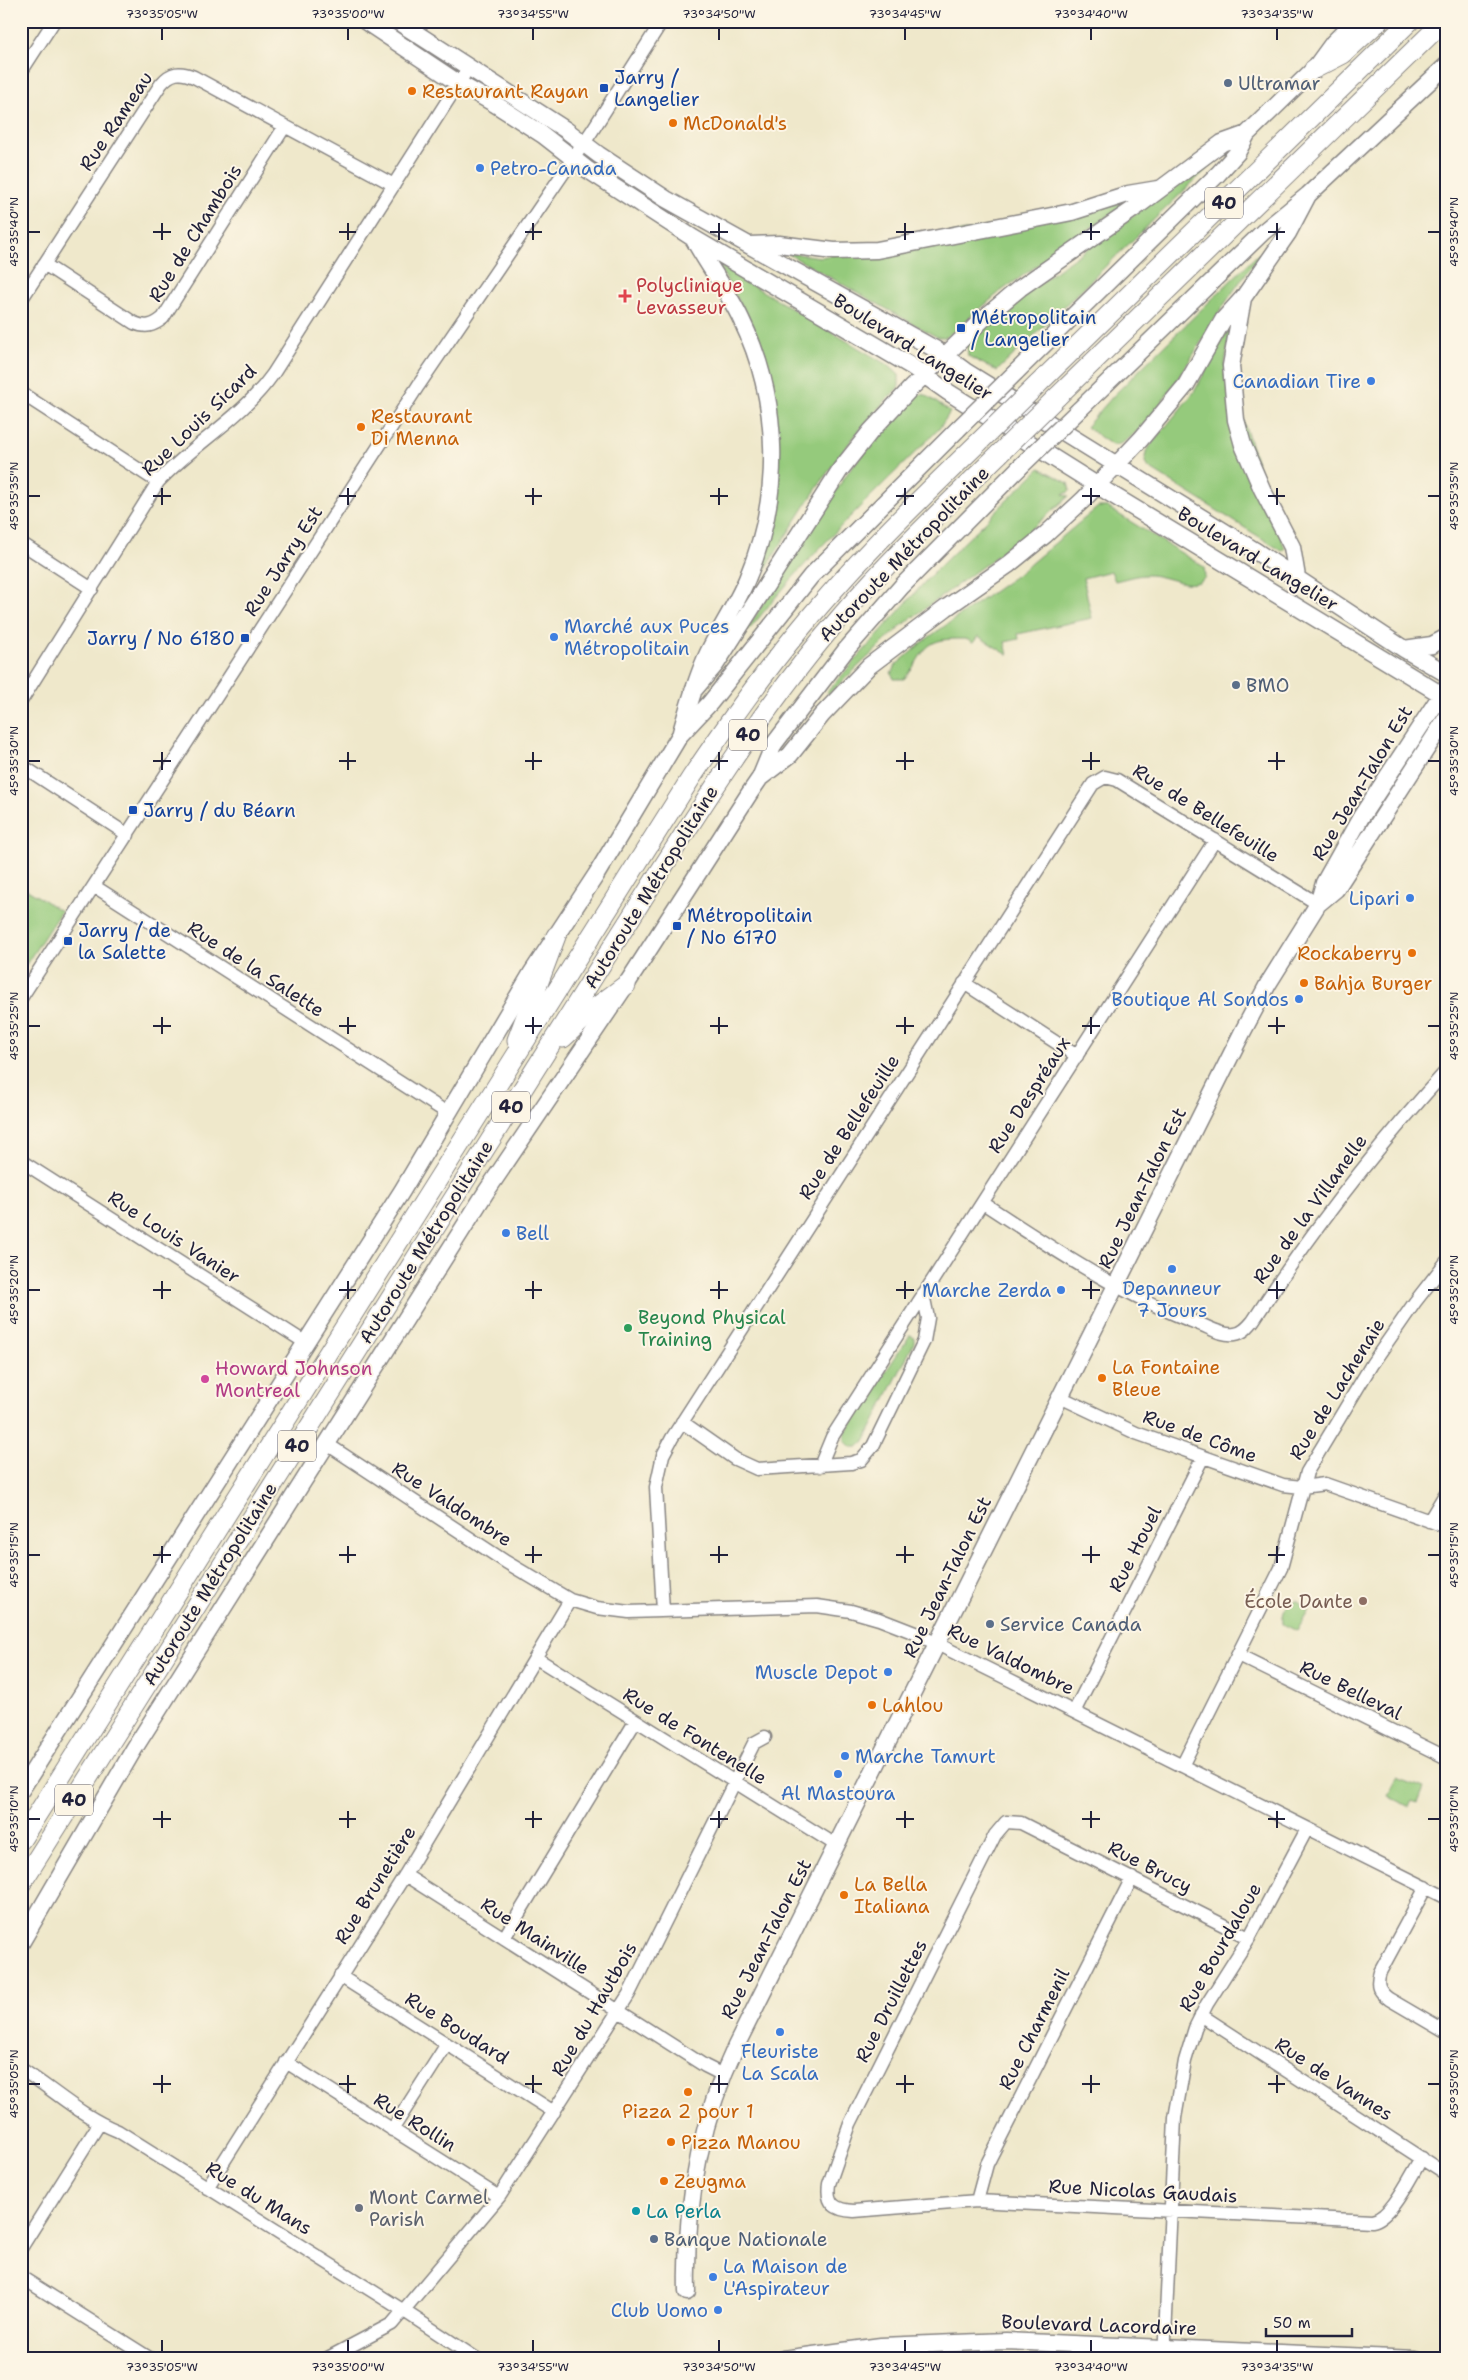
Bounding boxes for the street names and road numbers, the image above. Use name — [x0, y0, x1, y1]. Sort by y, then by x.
street label: Rue Rameau — [74, 67, 158, 175]
street label: Rue de Chambois — [143, 159, 247, 307]
road number: 40 — [1205, 188, 1243, 218]
street label: Boulevard Langelier — [829, 288, 997, 406]
street label: Rue Louis Sicard — [136, 359, 262, 481]
street label: Autoroute Métropolitaine — [813, 461, 995, 647]
street label: Rue Jarry Est — [238, 501, 328, 621]
street label: Boulevard Langelier — [1173, 501, 1343, 617]
street label: Rue Jean-Talon Est — [1306, 701, 1418, 865]
road number: 40 — [729, 720, 767, 750]
street label: Rue de Bellefeuille — [1128, 758, 1284, 868]
street label: Autoroute Métropolitaine — [578, 781, 724, 993]
street label: Rue de la Salette — [183, 915, 329, 1023]
street label: Rue Despréaux — [982, 1032, 1076, 1158]
street label: Rue de Bellefeuille — [793, 1050, 905, 1204]
road number: 40 — [492, 1092, 530, 1122]
street label: Rue Jean-Talon Est — [1092, 1103, 1192, 1273]
street label: Rue de la Villanelle — [1247, 1129, 1373, 1289]
street label: Autoroute Métropolitaine — [353, 1136, 499, 1348]
street label: Rue Louis Vanier — [103, 1185, 245, 1289]
street label: Rue de Lachenaie — [1283, 1314, 1391, 1464]
street label: Rue de Côme — [1140, 1404, 1260, 1468]
road number: 40 — [278, 1430, 316, 1462]
street label: Rue Valdombre — [387, 1456, 517, 1552]
street label: Autoroute Métropolitaine — [137, 1478, 283, 1690]
street label: Rue Jean-Talon Est — [897, 1492, 997, 1662]
street label: Rue Houel — [1103, 1502, 1167, 1596]
street label: Rue Valdombre — [943, 1617, 1079, 1701]
street label: Rue Belleval — [1295, 1654, 1407, 1726]
street label: Rue de Fontenelle — [618, 1682, 772, 1790]
road number: 40 — [55, 1784, 93, 1816]
street label: Rue Brunetière — [329, 1821, 421, 1949]
street label: Rue Brucy — [1104, 1835, 1196, 1899]
street label: Rue Jean-Talon Est — [715, 1855, 817, 2023]
street label: Rue Bourdaloue — [1173, 1878, 1267, 2016]
street label: Rue Mainville — [476, 1892, 594, 1980]
street label: Rue Druillettes — [849, 1935, 933, 2067]
street label: Rue du Hautbois — [545, 1937, 643, 2081]
street label: Rue Charmenil — [993, 1964, 1075, 2094]
street label: Rue Boudard — [400, 1986, 514, 2070]
street label: Rue de Vannes — [1270, 2032, 1398, 2126]
street label: Rue Rollin — [369, 2087, 461, 2157]
street label: Rue du Mans — [201, 2155, 317, 2241]
street label: Rue Nicolas Gaudais — [1048, 2174, 1238, 2208]
street label: Boulevard Lacordaire — [1001, 2309, 1197, 2341]

